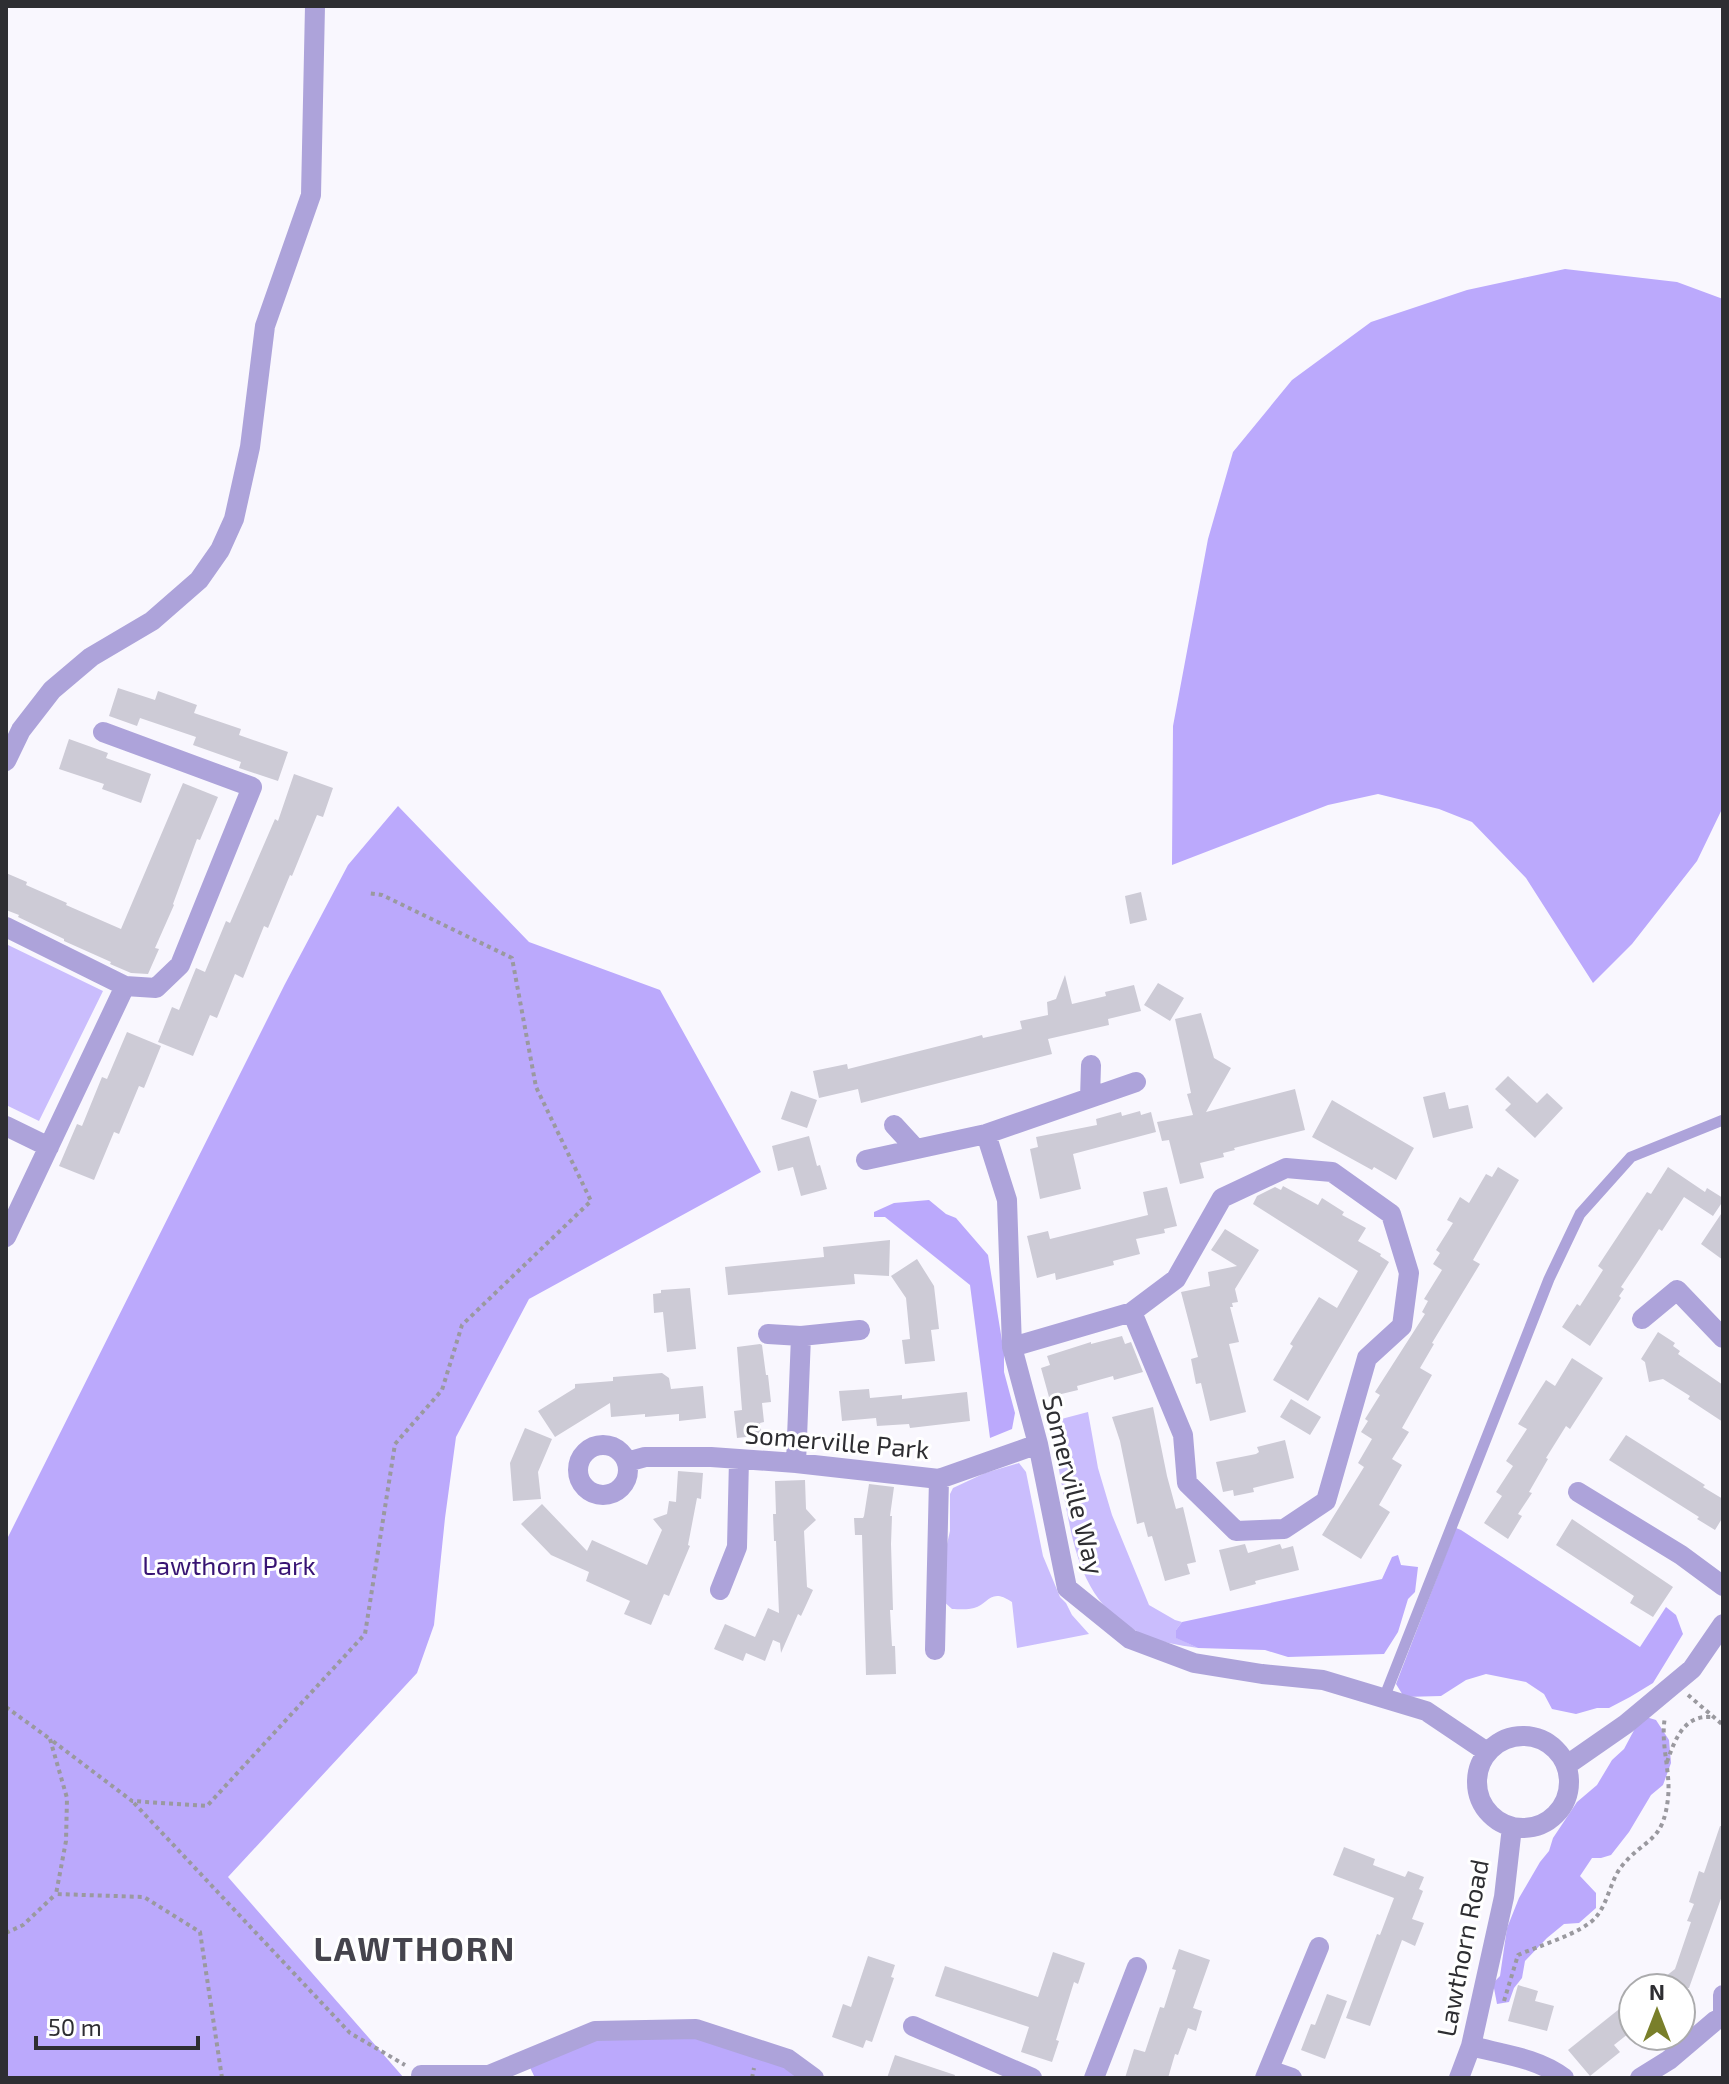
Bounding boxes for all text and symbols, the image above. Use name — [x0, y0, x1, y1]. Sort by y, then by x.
street label: Somerville Way — [1037, 1392, 1112, 1578]
street label: Somerville Park — [744, 1417, 931, 1464]
park label: Lawthorn Park — [142, 1549, 316, 1580]
street label: Lawthorn Road — [1429, 1856, 1494, 2039]
district label: LAWTHORN — [314, 1927, 516, 1968]
north arrow — [1617, 1972, 1697, 2052]
text: N — [1649, 1978, 1665, 2004]
scale bar — [36, 2000, 198, 2050]
text: 50 m — [48, 2012, 102, 2041]

